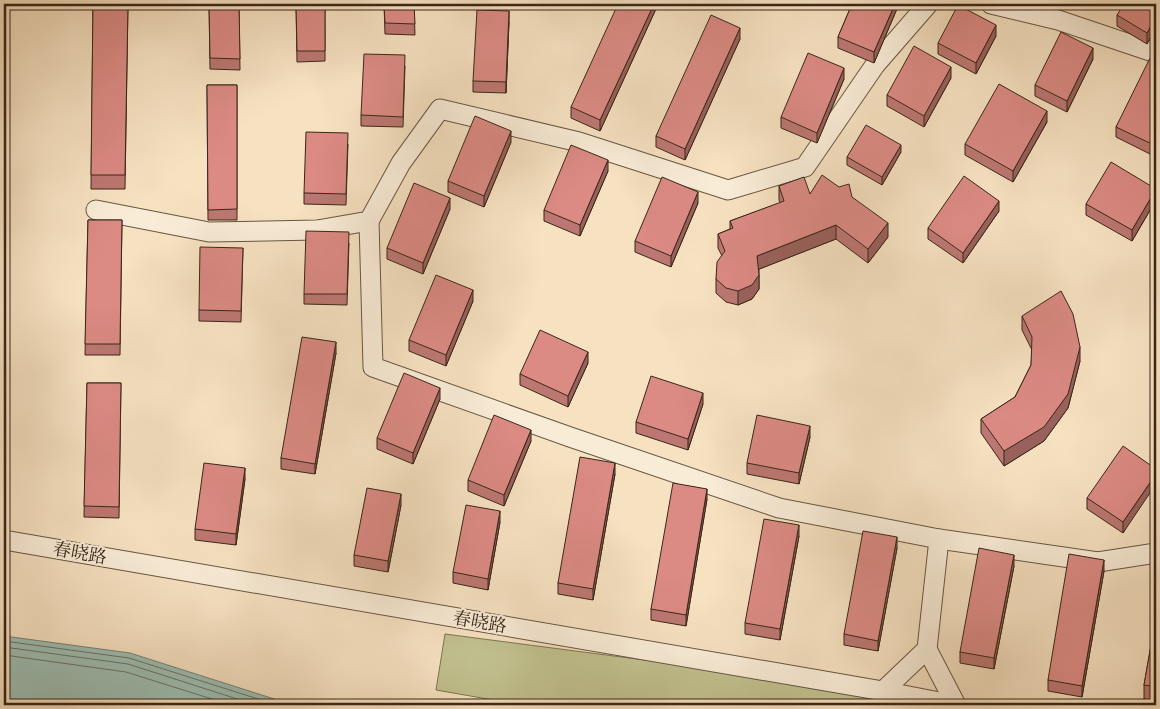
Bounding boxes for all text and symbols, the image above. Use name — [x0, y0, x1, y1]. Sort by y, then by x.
street label: 春晓路 — [51, 538, 108, 570]
street label: 春晓路 — [451, 607, 508, 639]

